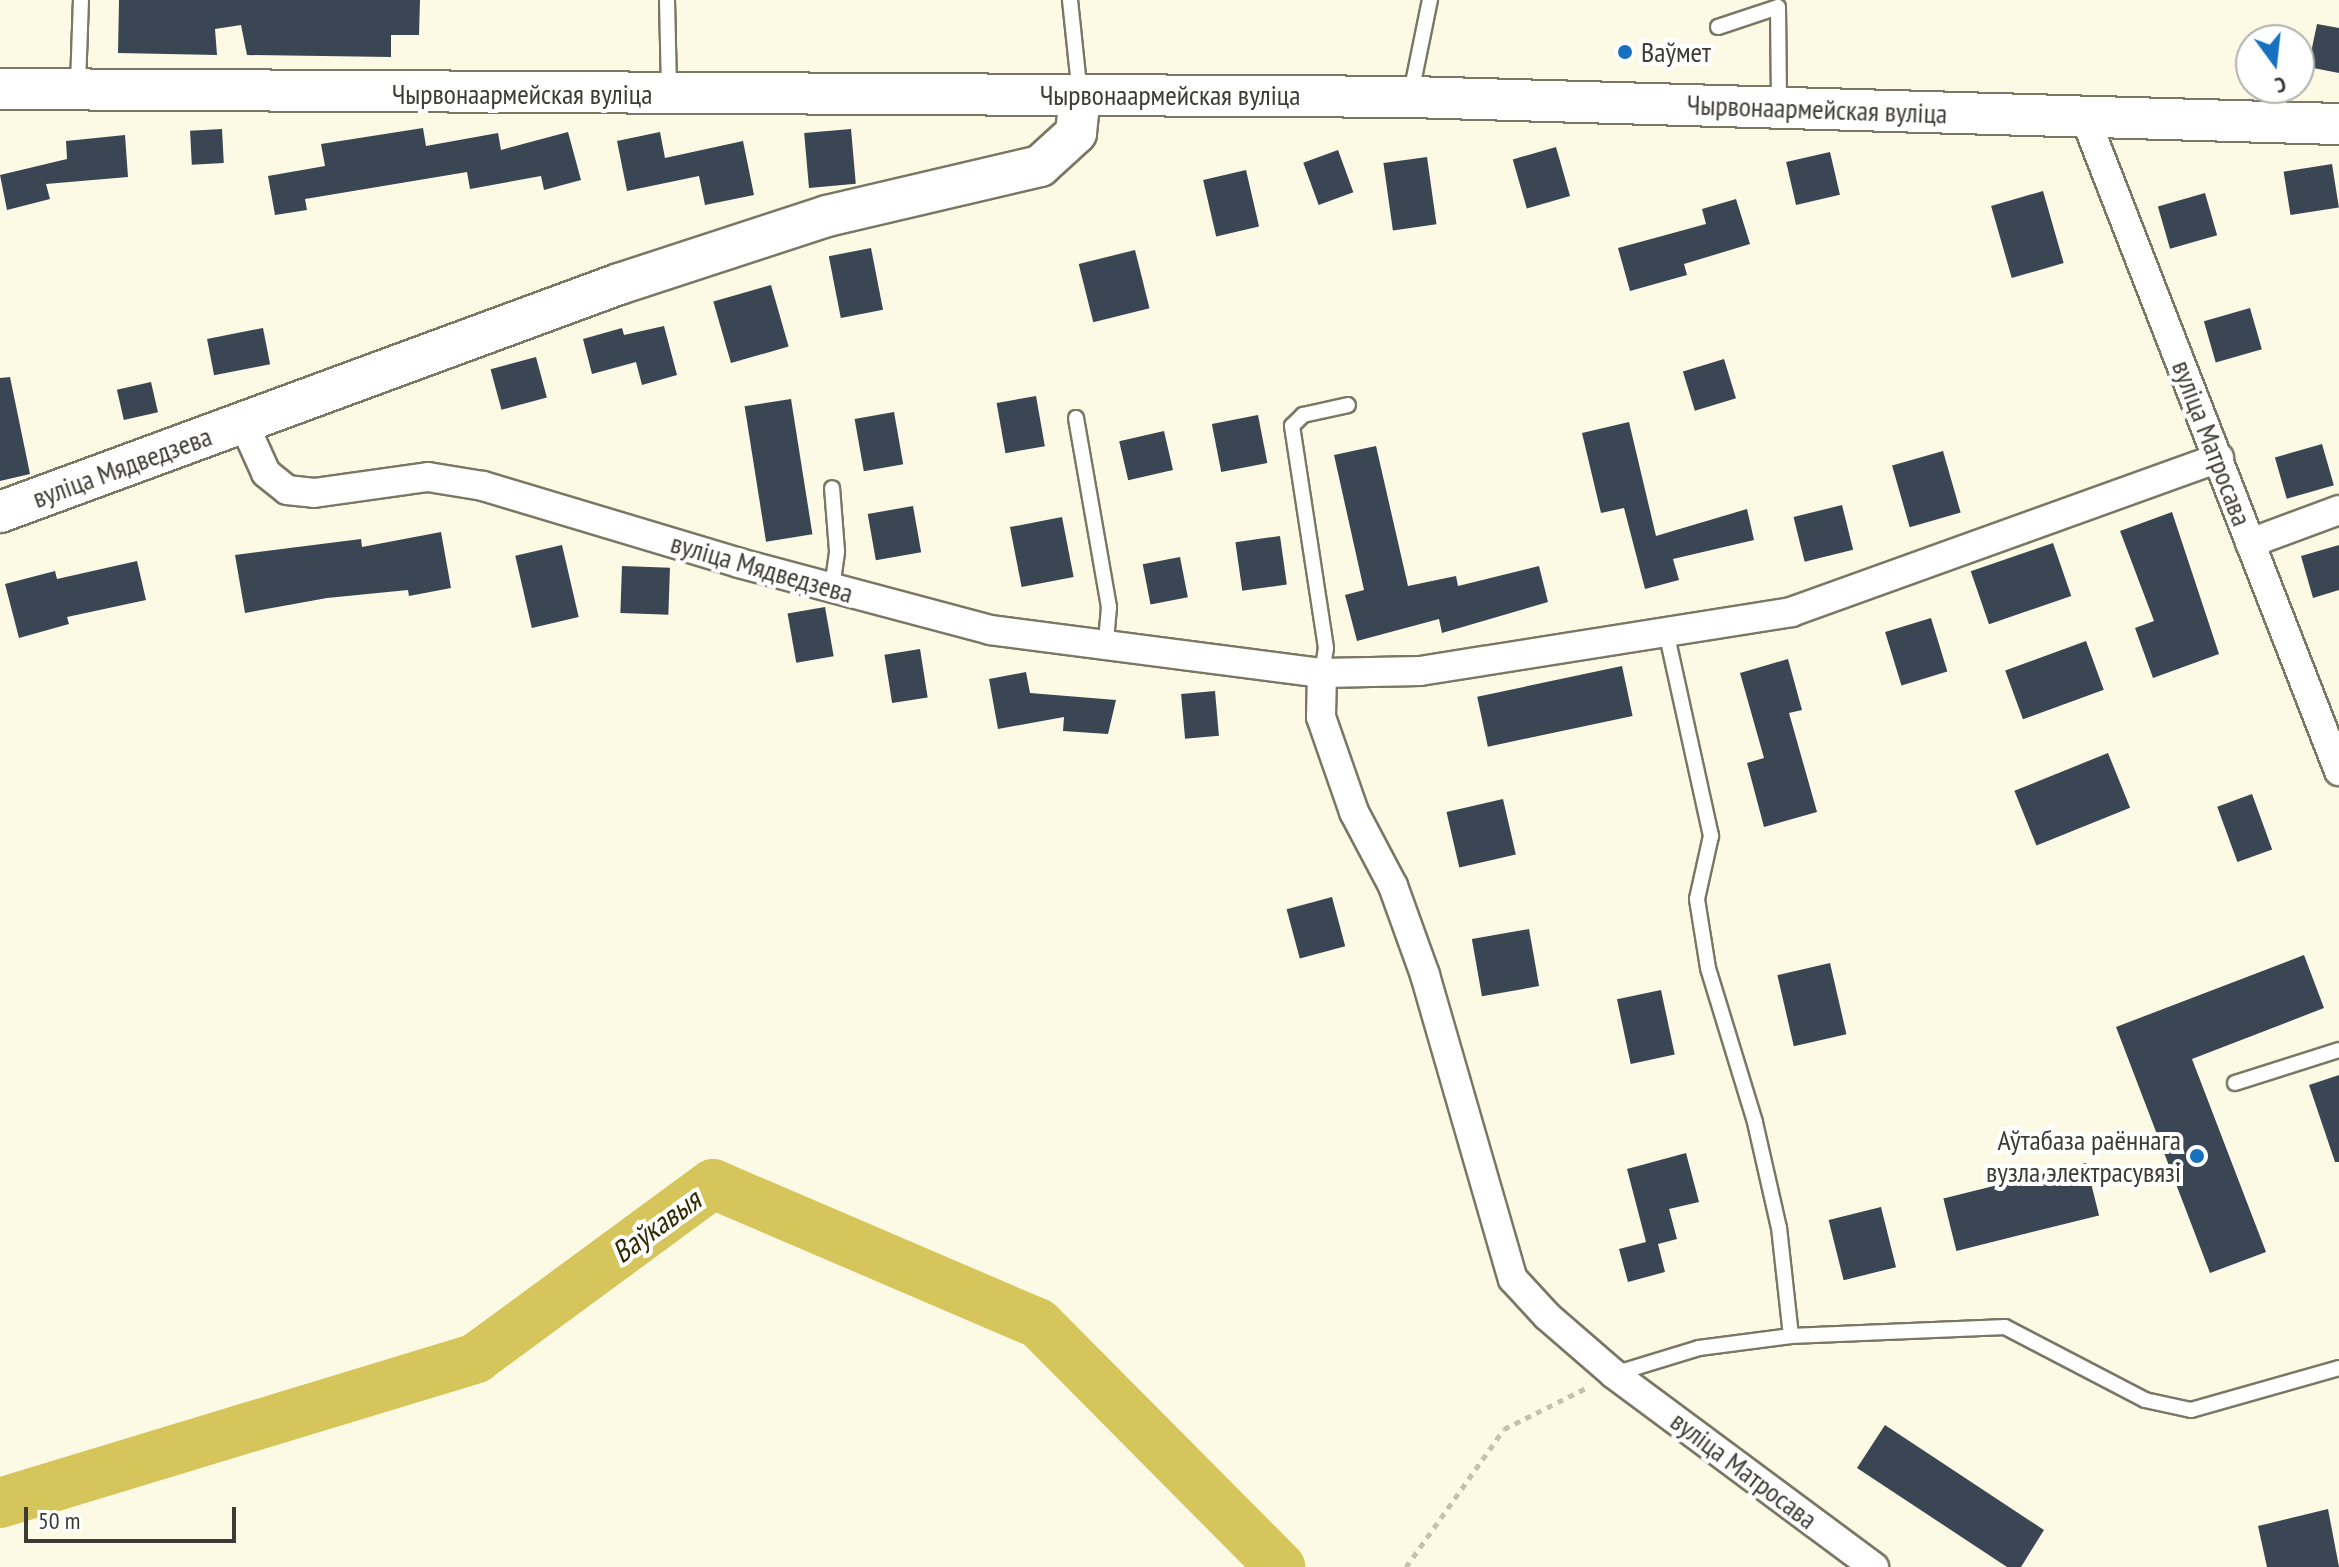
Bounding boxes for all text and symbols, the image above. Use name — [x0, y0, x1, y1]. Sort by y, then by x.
north arrow — [2235, 24, 2315, 104]
place label: Ваўмет — [1641, 35, 1711, 69]
marker: Ваўмет — [1616, 43, 1634, 61]
text: С — [2272, 70, 2289, 100]
street label: Чырвонаармейская вуліца — [392, 77, 652, 111]
street label: Чырвонаармейская вуліца — [1040, 78, 1300, 112]
street label: Чырвонаармейская вуліца — [1686, 88, 1948, 130]
street label: вуліца Матросава — [2165, 356, 2259, 530]
street label: вуліца Мядведзева — [28, 419, 216, 515]
street label: вуліца Мядведзева — [667, 526, 857, 610]
place label: Аўтабаза раённага вузла электрасувязі — [1986, 1123, 2181, 1189]
marker: Аўтабаза раённага вузла электрасувязі — [2188, 1147, 2206, 1165]
water label: Ваўкавыя — [605, 1182, 707, 1270]
street label: вуліца Матросава — [1664, 1404, 1824, 1536]
scale bar — [28, 1491, 240, 1541]
text: 50 m — [38, 1505, 80, 1536]

